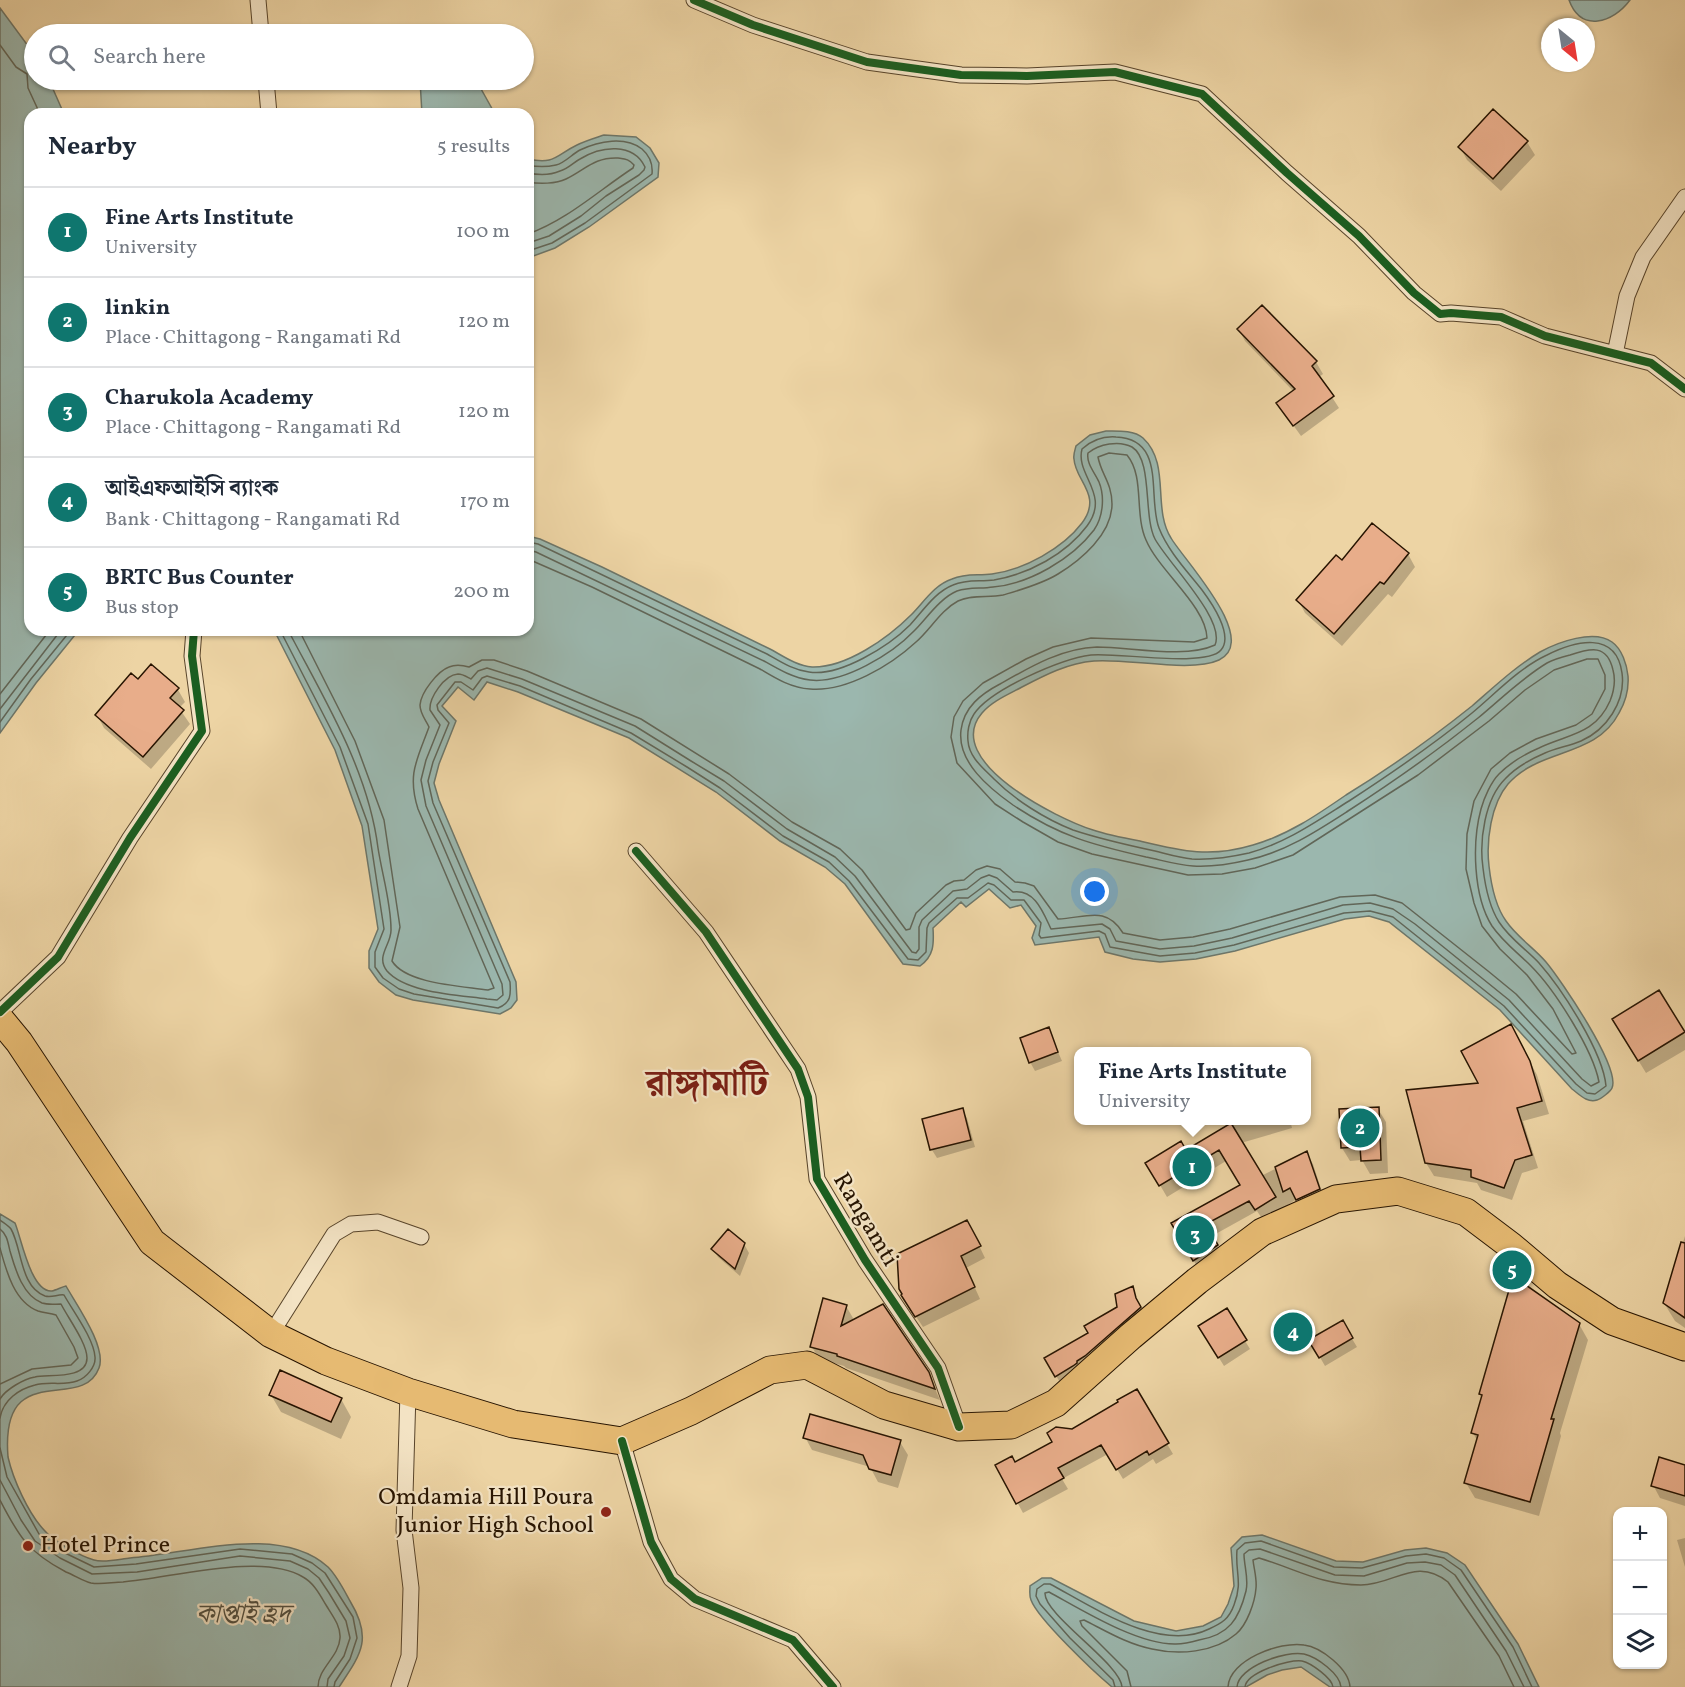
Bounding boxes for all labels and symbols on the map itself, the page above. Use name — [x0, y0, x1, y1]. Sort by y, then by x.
north arrow — [1541, 18, 1595, 72]
your location — [1080, 877, 1109, 906]
district label: রাঙ্গামাটি — [644, 1060, 770, 1111]
pin: 2 — [1340, 1106, 1380, 1150]
pin: 1 — [1172, 1144, 1212, 1190]
street label: Rangamti — [824, 1167, 906, 1273]
pin: 3 — [1176, 1212, 1214, 1258]
pin: 5 — [1492, 1248, 1532, 1292]
pin: 4 — [1274, 1310, 1312, 1354]
place label: Omdamia Hill Poura Junior High School — [378, 1481, 594, 1543]
marker: Omdamia Hill Poura Junior High School — [599, 1505, 613, 1519]
place label: Hotel Prince — [40, 1529, 170, 1563]
marker: Hotel Prince — [21, 1539, 35, 1553]
water label: কাপ্তাই হ্রদ — [196, 1597, 295, 1633]

